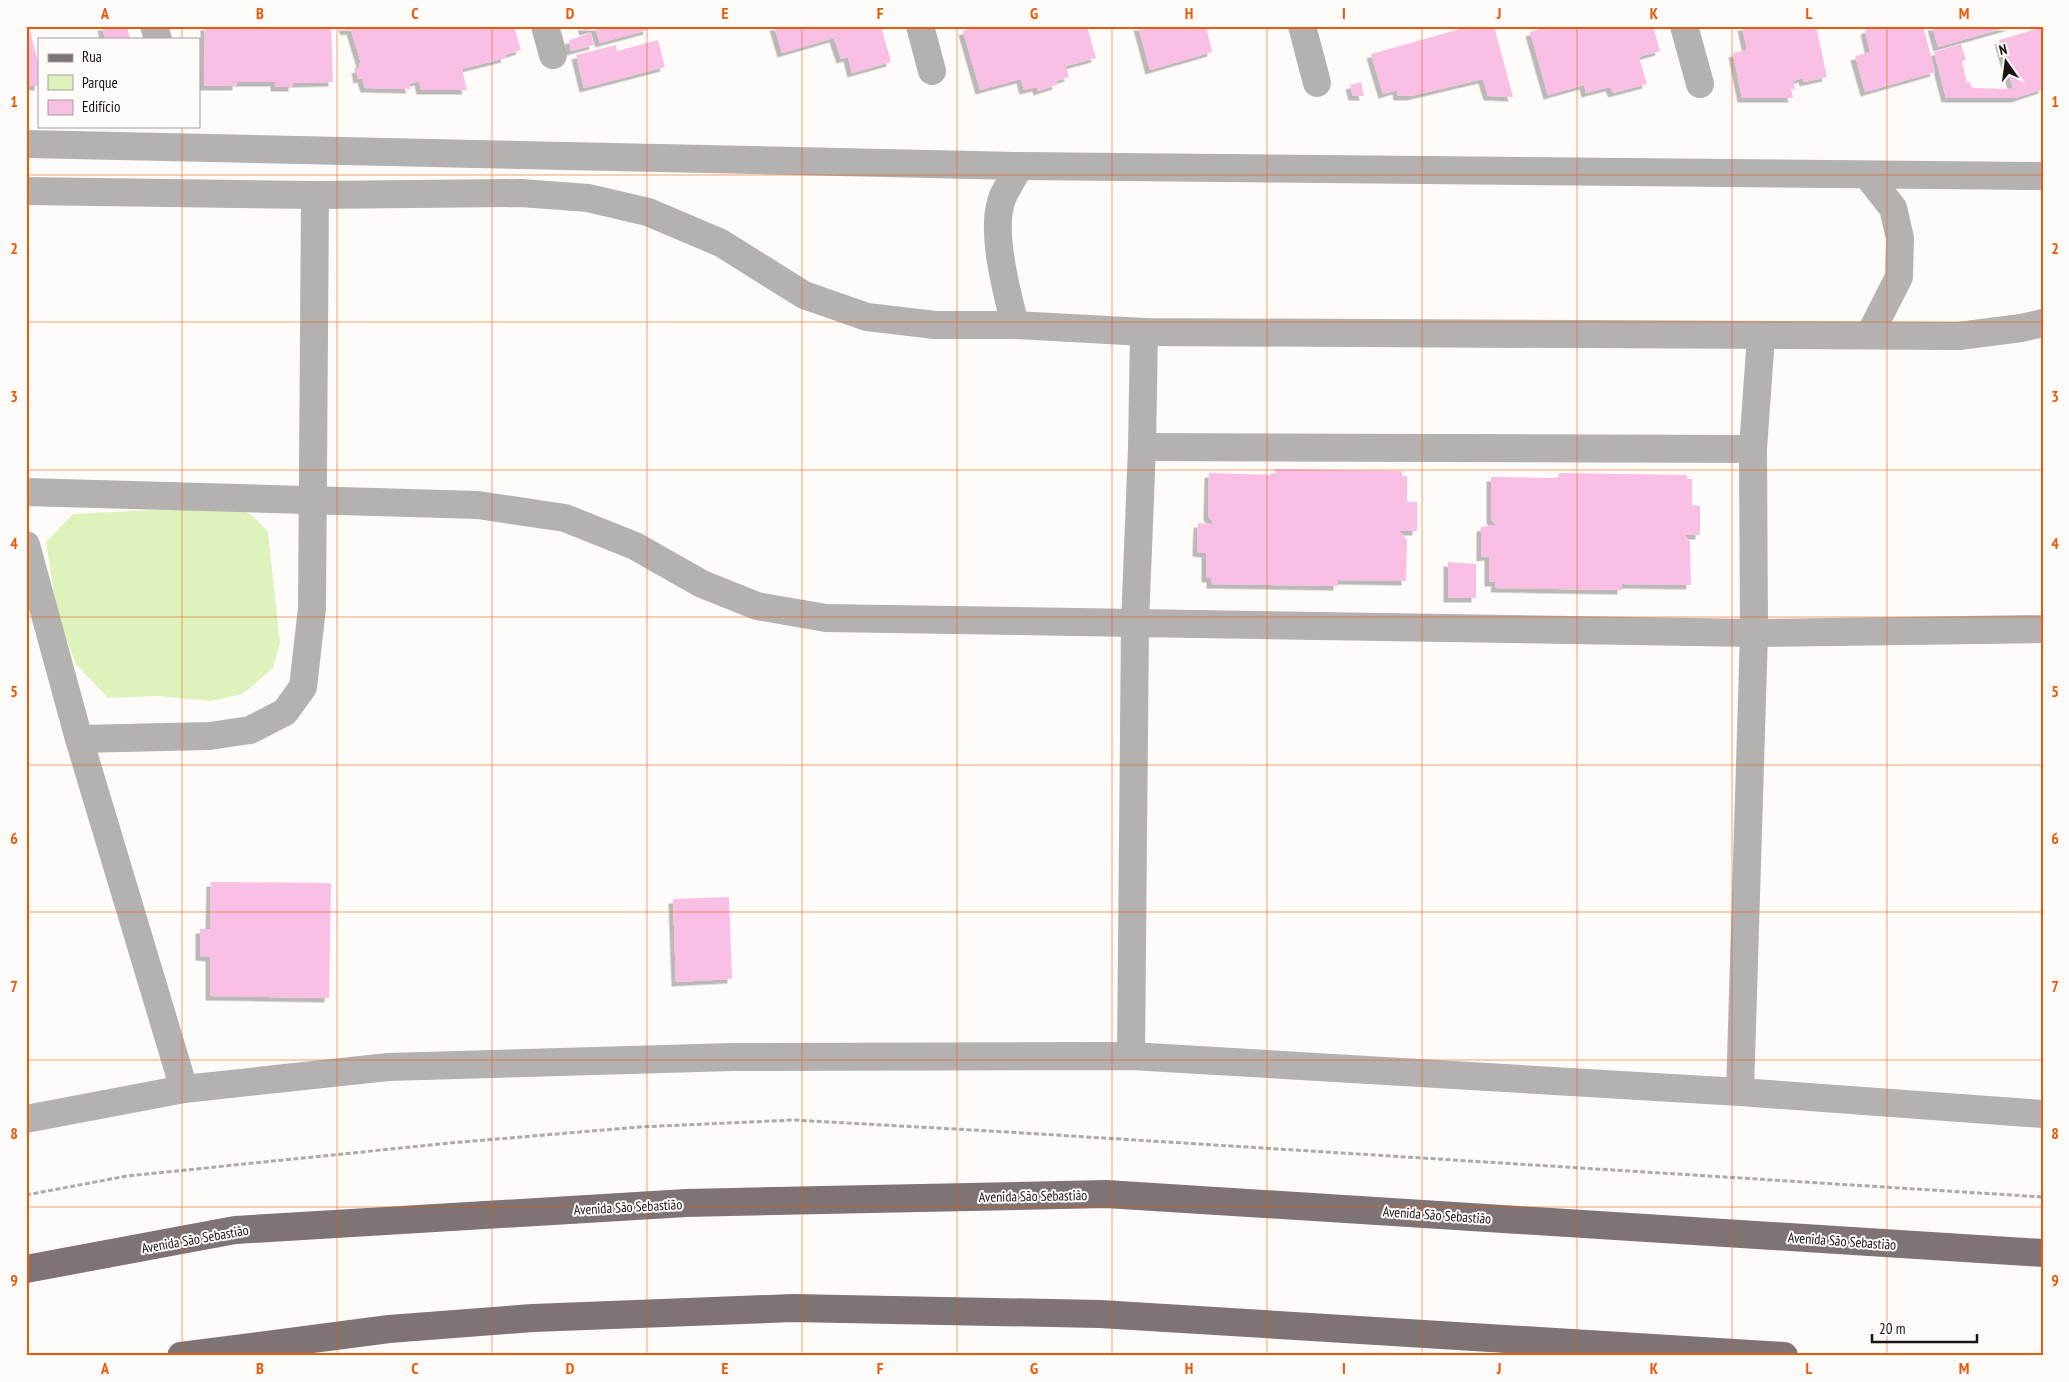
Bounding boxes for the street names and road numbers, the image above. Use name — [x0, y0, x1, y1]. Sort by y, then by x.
street label: Avenida São Sebastião — [979, 1186, 1087, 1206]
street label: Avenida São Sebastião — [573, 1195, 683, 1219]
street label: Avenida São Sebastião — [1382, 1202, 1492, 1228]
street label: Avenida São Sebastião — [140, 1221, 250, 1257]
street label: Avenida São Sebastião — [1787, 1228, 1897, 1254]

